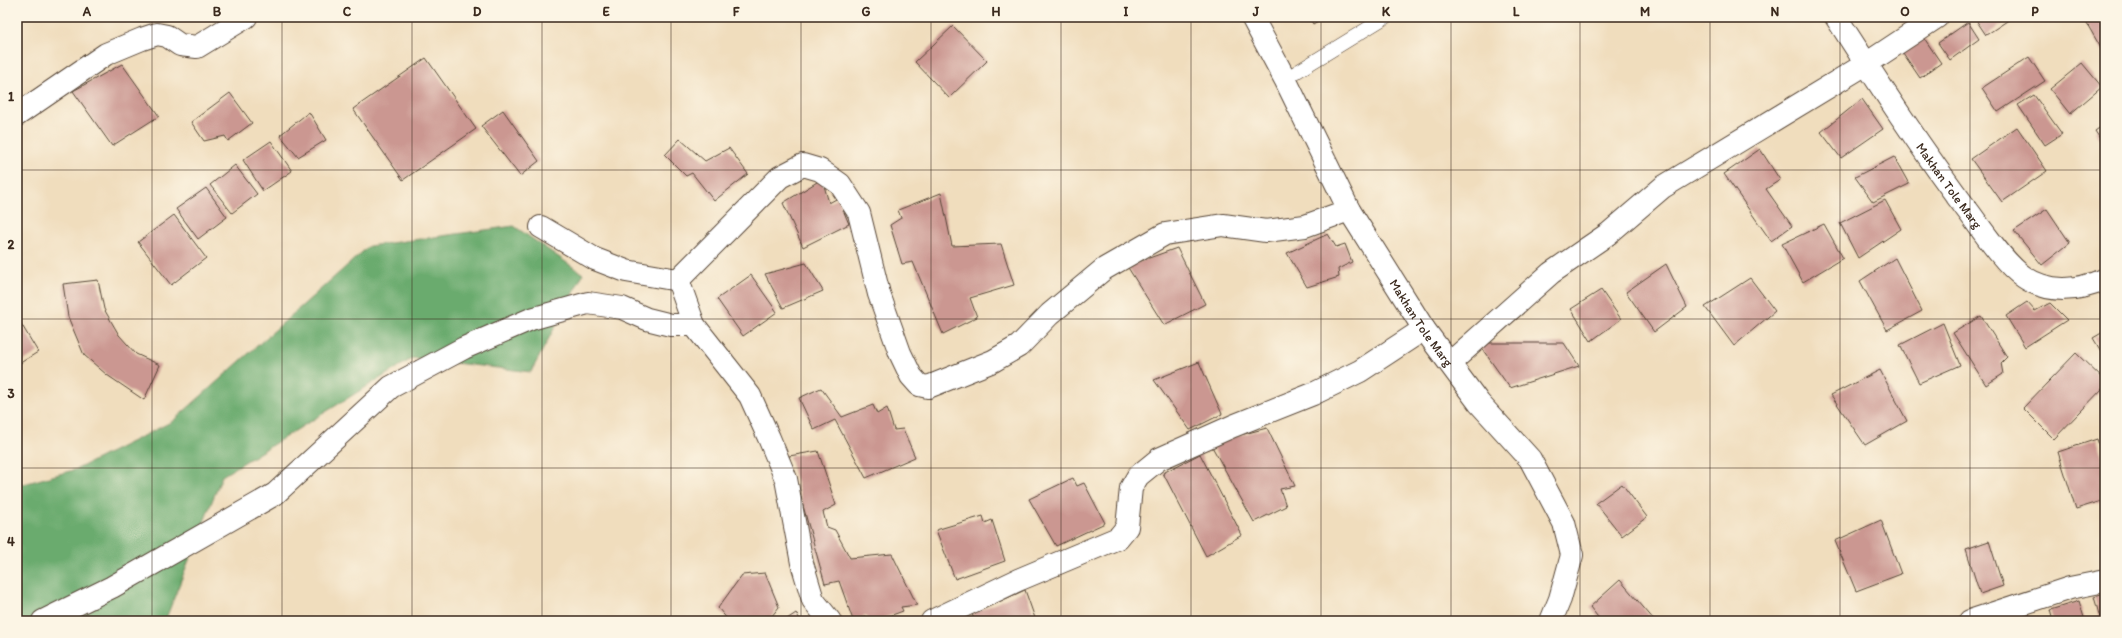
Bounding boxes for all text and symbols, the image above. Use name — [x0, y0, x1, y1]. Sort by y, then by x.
text: A — [82, 4, 92, 19]
text: B — [213, 4, 222, 19]
text: C — [343, 4, 352, 19]
text: D — [473, 4, 482, 19]
text: E — [602, 4, 610, 19]
text: F — [733, 4, 740, 19]
text: G — [862, 4, 871, 19]
text: H — [992, 4, 1001, 19]
text: I — [1124, 4, 1129, 19]
text: J — [1252, 4, 1260, 19]
text: K — [1382, 4, 1391, 19]
text: L — [1513, 4, 1520, 19]
text: M — [1640, 4, 1650, 19]
text: N — [1771, 4, 1780, 19]
text: O — [1900, 4, 1910, 19]
text: P — [2031, 4, 2039, 19]
text: 1 — [8, 89, 14, 104]
street label: Makhan Tole Marg — [1913, 140, 1986, 231]
text: 2 — [8, 237, 15, 252]
street label: Makhan Tole Marg — [1387, 276, 1457, 369]
text: 3 — [7, 386, 15, 401]
text: 4 — [7, 534, 15, 549]

